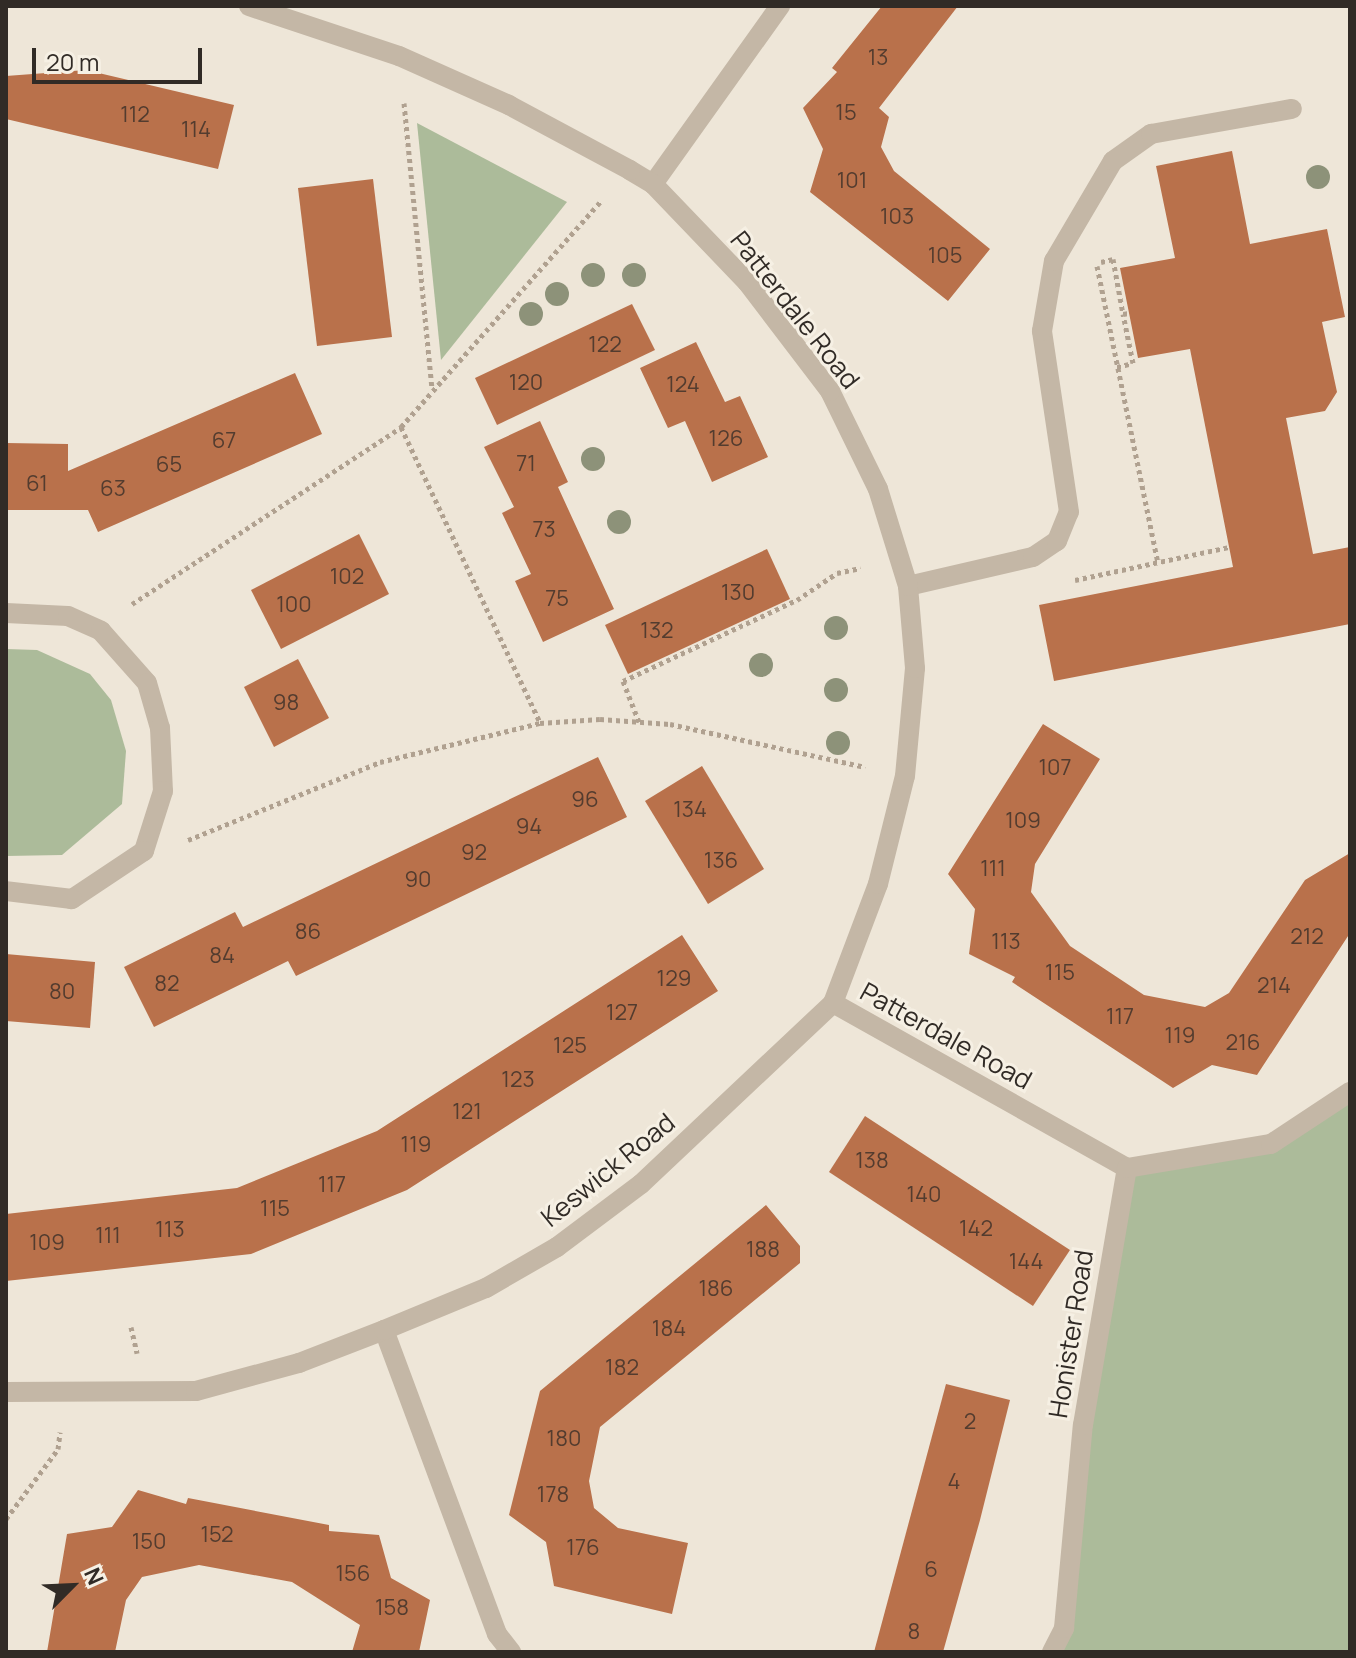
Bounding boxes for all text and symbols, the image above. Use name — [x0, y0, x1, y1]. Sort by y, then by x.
scale bar — [36, 32, 206, 82]
text: 20 m — [46, 45, 99, 78]
house number: 13 — [868, 45, 888, 71]
house number: 15 — [835, 100, 857, 126]
house number: 112 — [120, 102, 150, 128]
house number: 114 — [181, 117, 211, 143]
house number: 101 — [837, 168, 867, 194]
house number: 103 — [880, 204, 914, 230]
street label: Patterdale Road — [724, 225, 866, 395]
house number: 105 — [928, 243, 962, 269]
house number: 122 — [588, 332, 622, 358]
house number: 120 — [509, 370, 543, 396]
house number: 124 — [666, 372, 700, 398]
house number: 126 — [709, 426, 743, 452]
house number: 67 — [212, 428, 236, 454]
house number: 71 — [516, 451, 536, 477]
house number: 65 — [156, 452, 182, 478]
house number: 61 — [26, 471, 48, 497]
house number: 63 — [100, 476, 126, 502]
house number: 73 — [532, 517, 556, 543]
house number: 102 — [330, 564, 364, 590]
house number: 130 — [721, 580, 755, 606]
house number: 75 — [545, 586, 569, 612]
house number: 100 — [276, 592, 312, 618]
house number: 132 — [640, 618, 674, 644]
house number: 98 — [273, 690, 299, 716]
house number: 107 — [1038, 755, 1072, 781]
house number: 96 — [571, 787, 599, 813]
house number: 134 — [673, 797, 707, 823]
house number: 109 — [1005, 808, 1041, 834]
house number: 94 — [516, 814, 542, 840]
house number: 92 — [461, 840, 487, 866]
house number: 136 — [704, 848, 738, 874]
house number: 111 — [980, 856, 1006, 882]
house number: 90 — [404, 867, 432, 893]
house number: 86 — [295, 919, 321, 945]
house number: 212 — [1290, 924, 1324, 950]
house number: 113 — [991, 929, 1021, 955]
house number: 84 — [209, 943, 235, 969]
house number: 115 — [1045, 960, 1075, 986]
house number: 129 — [657, 966, 691, 992]
house number: 82 — [154, 971, 180, 997]
house number: 214 — [1257, 973, 1291, 999]
street label: Patterdale Road — [855, 976, 1037, 1096]
house number: 80 — [49, 979, 75, 1005]
house number: 127 — [606, 1000, 638, 1026]
house number: 117 — [1106, 1004, 1134, 1030]
house number: 119 — [1165, 1023, 1195, 1049]
house number: 216 — [1226, 1030, 1260, 1056]
house number: 125 — [553, 1033, 587, 1059]
house number: 123 — [501, 1067, 535, 1093]
house number: 121 — [452, 1099, 482, 1125]
street label: Keswick Road — [535, 1107, 681, 1233]
house number: 119 — [401, 1132, 431, 1158]
house number: 138 — [855, 1148, 889, 1174]
house number: 117 — [318, 1172, 346, 1198]
house number: 140 — [907, 1182, 941, 1208]
house number: 115 — [260, 1196, 290, 1222]
house number: 142 — [959, 1216, 993, 1242]
house number: 113 — [155, 1217, 185, 1243]
house number: 111 — [95, 1223, 121, 1249]
house number: 109 — [29, 1230, 65, 1256]
house number: 188 — [746, 1237, 780, 1263]
street label: Honister Road — [1042, 1248, 1100, 1420]
house number: 144 — [1009, 1249, 1043, 1275]
house number: 186 — [698, 1276, 734, 1302]
house number: 184 — [652, 1316, 686, 1342]
house number: 182 — [605, 1355, 639, 1381]
house number: 2 — [964, 1409, 976, 1435]
house number: 180 — [547, 1426, 581, 1452]
house number: 4 — [948, 1469, 960, 1495]
house number: 178 — [537, 1482, 569, 1508]
house number: 152 — [200, 1522, 234, 1548]
house number: 150 — [132, 1529, 166, 1555]
house number: 176 — [566, 1535, 600, 1561]
north arrow — [32, 1546, 112, 1626]
house number: 6 — [924, 1557, 938, 1583]
house number: 156 — [336, 1561, 370, 1587]
text: N — [77, 1563, 111, 1590]
house number: 158 — [375, 1595, 409, 1621]
house number: 8 — [908, 1619, 920, 1645]

